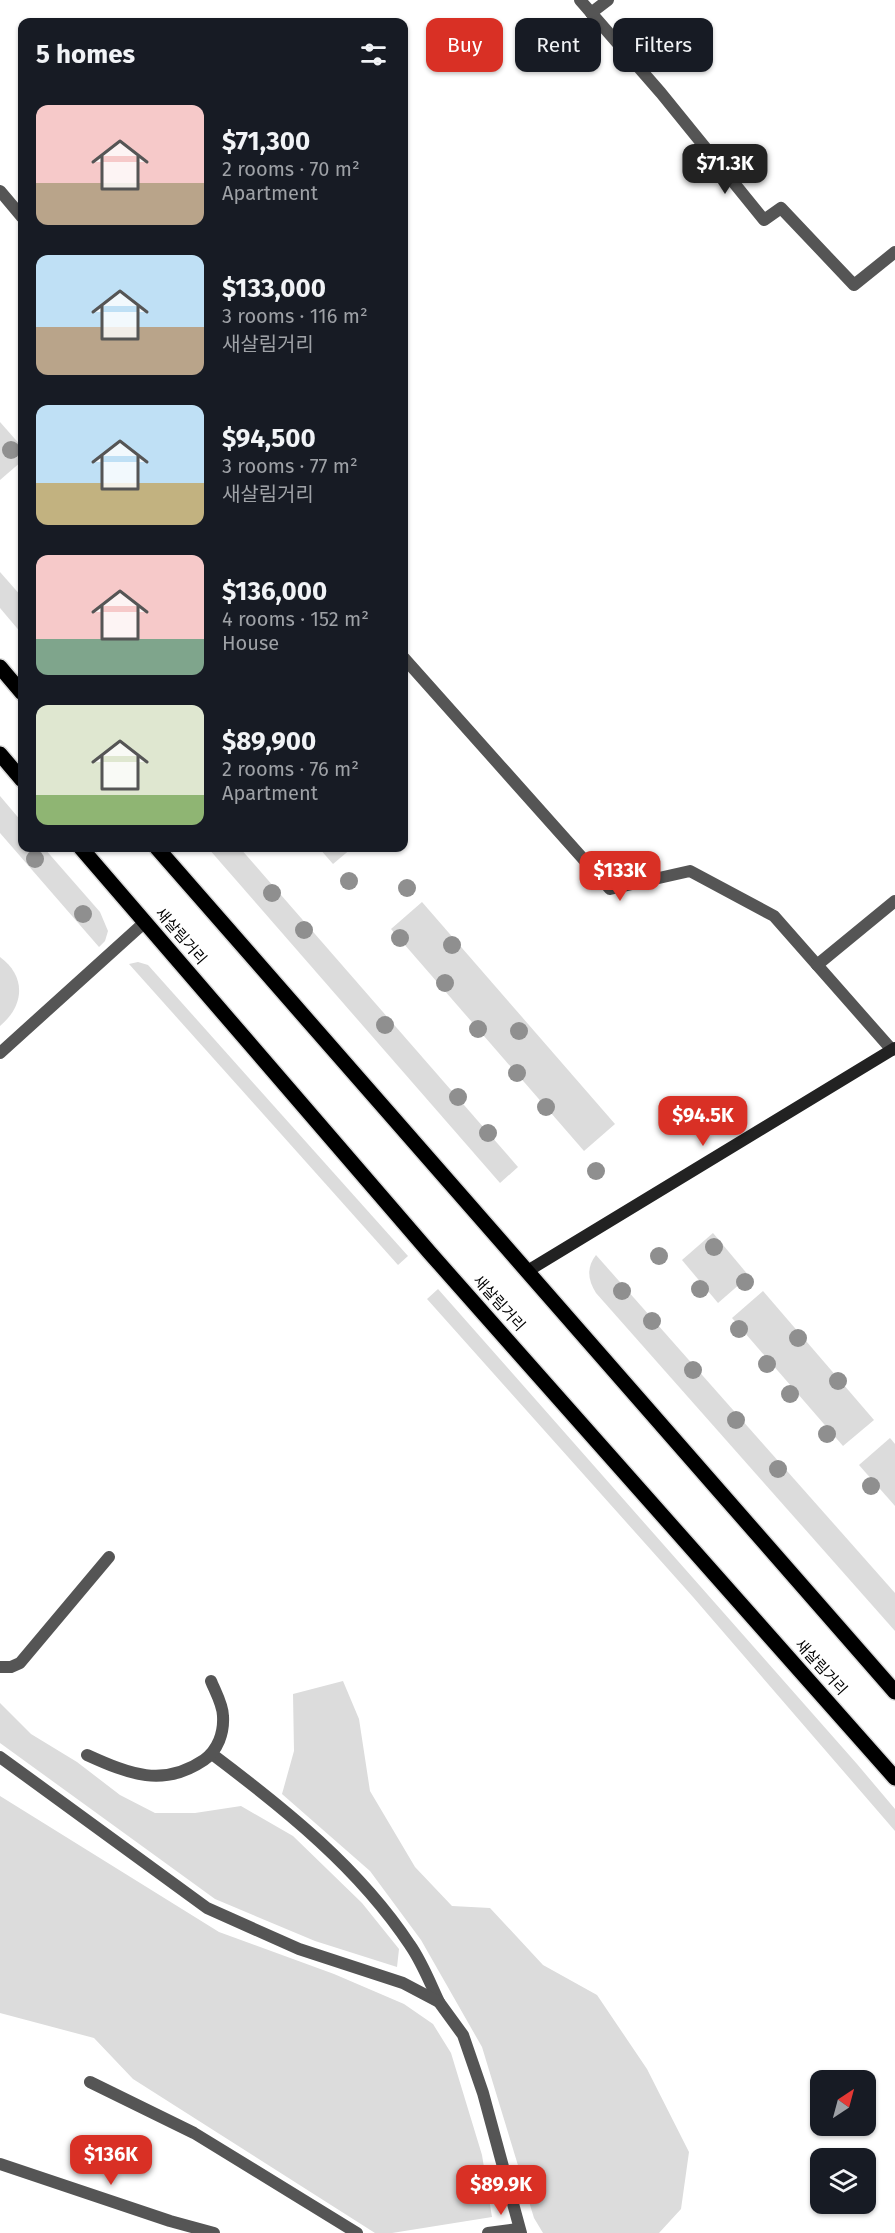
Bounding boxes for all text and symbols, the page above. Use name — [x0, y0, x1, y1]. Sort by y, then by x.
chip: Buy — [426, 18, 503, 72]
chip: Rent — [515, 18, 601, 72]
chip: Filters — [613, 18, 713, 72]
icon: filters — [357, 38, 390, 71]
text: 5 homes — [36, 39, 135, 70]
text: $71,300 — [222, 126, 310, 157]
icon: home — [84, 129, 156, 201]
pin: $71.3K — [676, 144, 774, 195]
text: $71.3K — [696, 151, 754, 175]
text: 2 rooms · 70 m² — [222, 157, 360, 181]
text: Apartment — [222, 181, 318, 205]
text: $133,000 — [222, 273, 326, 304]
icon: home — [84, 279, 156, 351]
text: 3 rooms · 116 m² — [222, 304, 368, 328]
text: 새살림거리 — [222, 332, 314, 356]
text: $94,500 — [222, 423, 316, 454]
icon: home — [84, 429, 156, 501]
text: 3 rooms · 77 m² — [222, 454, 358, 478]
text: 새살림거리 — [222, 482, 314, 506]
text: $136,000 — [222, 576, 327, 607]
icon: home — [84, 579, 156, 651]
text: 4 rooms · 152 m² — [222, 607, 369, 631]
text: House — [222, 631, 279, 655]
text: $89,900 — [222, 726, 316, 757]
icon: home — [84, 729, 156, 801]
text: 2 rooms · 76 m² — [222, 757, 359, 781]
text: Apartment — [222, 781, 318, 805]
pin: $133K — [578, 851, 662, 902]
text: $133K — [594, 858, 647, 882]
street label: 새살림거리 — [152, 904, 210, 968]
pin: $94.5K — [654, 1096, 752, 1147]
text: $94.5K — [672, 1103, 734, 1127]
street label: 새살림거리 — [469, 1271, 529, 1335]
street label: 새살림거리 — [791, 1635, 851, 1699]
north arrow — [810, 2070, 876, 2136]
map controls — [810, 2070, 876, 2214]
pin: $136K — [69, 2135, 153, 2186]
text: $136K — [84, 2142, 138, 2166]
button: layers — [810, 2148, 876, 2214]
pin: $89.9K — [452, 2165, 550, 2216]
text: $89.9K — [470, 2172, 532, 2196]

